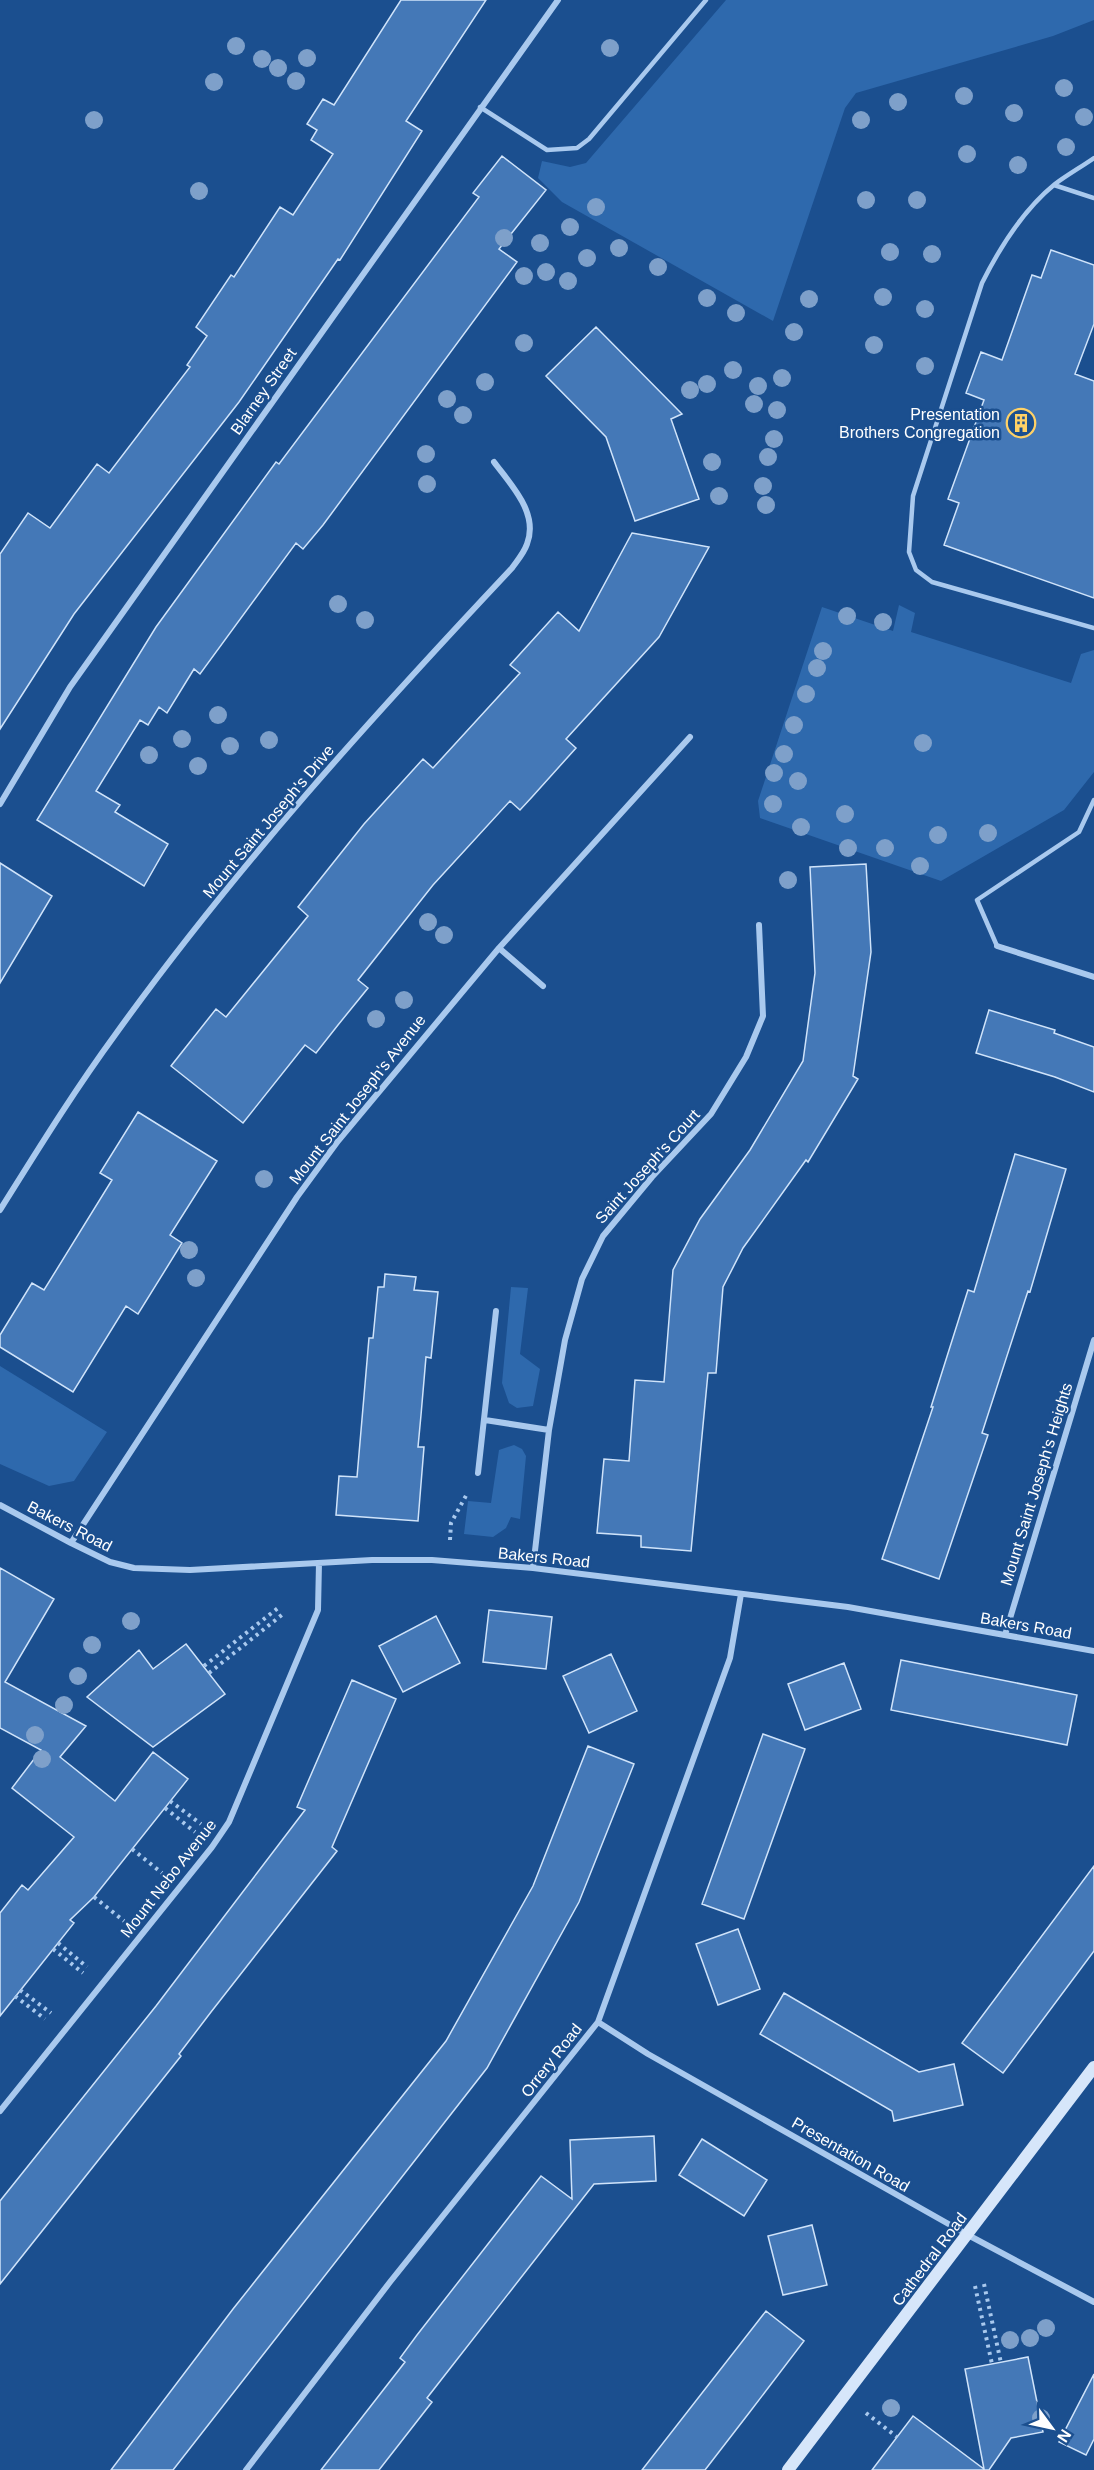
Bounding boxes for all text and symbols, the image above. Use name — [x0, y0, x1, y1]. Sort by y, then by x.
street label: Blarney Street — [227, 344, 300, 438]
place label: Presentation Brothers Congregation — [839, 406, 1000, 441]
building icon: Presentation Brothers Congregation — [1005, 407, 1037, 439]
street label: Mount Saint Joseph's Drive — [199, 741, 337, 901]
street label: Mount Saint Joseph's Avenue — [286, 1011, 429, 1187]
street label: Saint Joseph's Court — [592, 1106, 703, 1227]
street label: Mount Saint Joseph's Heights — [997, 1381, 1075, 1588]
street label: Bakers Road — [25, 1498, 115, 1555]
street label: Bakers Road — [497, 1544, 591, 1571]
street label: Bakers Road — [979, 1609, 1073, 1642]
street label: Mount Nebo Avenue — [117, 1816, 220, 1941]
street label: Orrery Road — [518, 2020, 585, 2100]
street label: Presentation Road — [789, 2114, 912, 2195]
street label: Cathedral Road — [889, 2209, 970, 2309]
north arrow — [1022, 2398, 1082, 2458]
text: N — [1054, 2426, 1074, 2445]

